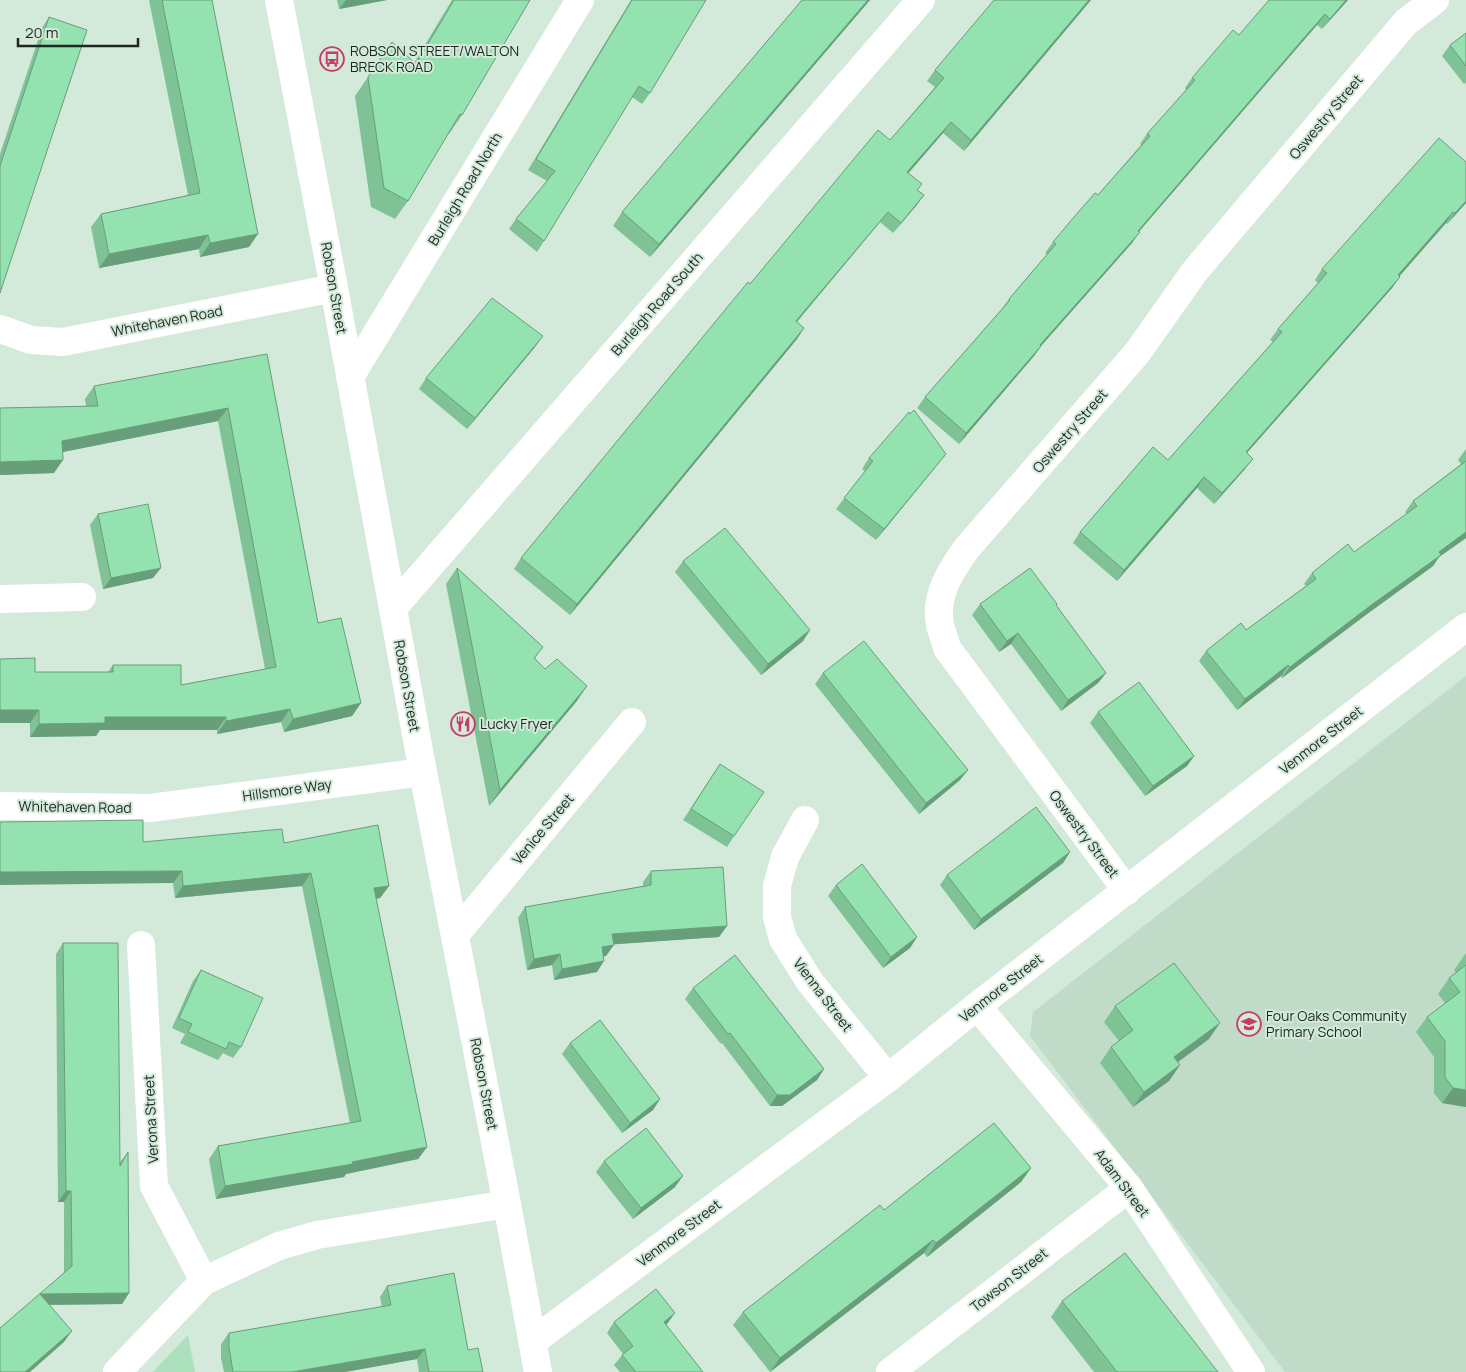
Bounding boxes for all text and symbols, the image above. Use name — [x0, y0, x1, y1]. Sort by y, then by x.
scale bar — [18, 15, 138, 47]
text: 20 m — [25, 22, 58, 43]
place label: ROBSON STREET/WALTON BRECK ROAD — [350, 41, 519, 76]
bus stop icon: ROBSON STREET/WALTON BRECK ROAD — [319, 46, 345, 72]
street label: Oswestry Street — [1285, 70, 1367, 163]
street label: Burleigh Road North — [423, 129, 506, 249]
street label: Robson Street — [317, 240, 352, 336]
street label: Burleigh Road South — [606, 248, 707, 359]
street label: Whitehaven Road — [110, 300, 224, 341]
street label: Oswestry Street — [1028, 384, 1112, 477]
street label: Robson Street — [390, 638, 425, 734]
street label: Venmore Street — [1275, 701, 1367, 778]
restaurant icon: Lucky Fryer — [450, 711, 476, 737]
place label: Lucky Fryer — [480, 714, 553, 733]
street label: Hillsmore Way — [241, 774, 333, 805]
street label: Oswestry Street — [1045, 786, 1124, 882]
street label: Venice Street — [507, 789, 578, 868]
street label: Whitehaven Road — [18, 796, 132, 817]
street label: Venmore Street — [955, 949, 1047, 1026]
street label: Vienna Street — [789, 954, 858, 1036]
place label: Four Oaks Community Primary School — [1266, 1006, 1407, 1041]
school or university icon: Four Oaks Community Primary School — [1236, 1011, 1262, 1037]
street label: Robson Street — [466, 1036, 503, 1132]
street label: Verona Street — [139, 1074, 162, 1164]
street label: Adam Street — [1091, 1145, 1155, 1221]
street label: Venmore Street — [633, 1194, 725, 1271]
street label: Towson Street — [966, 1243, 1052, 1316]

